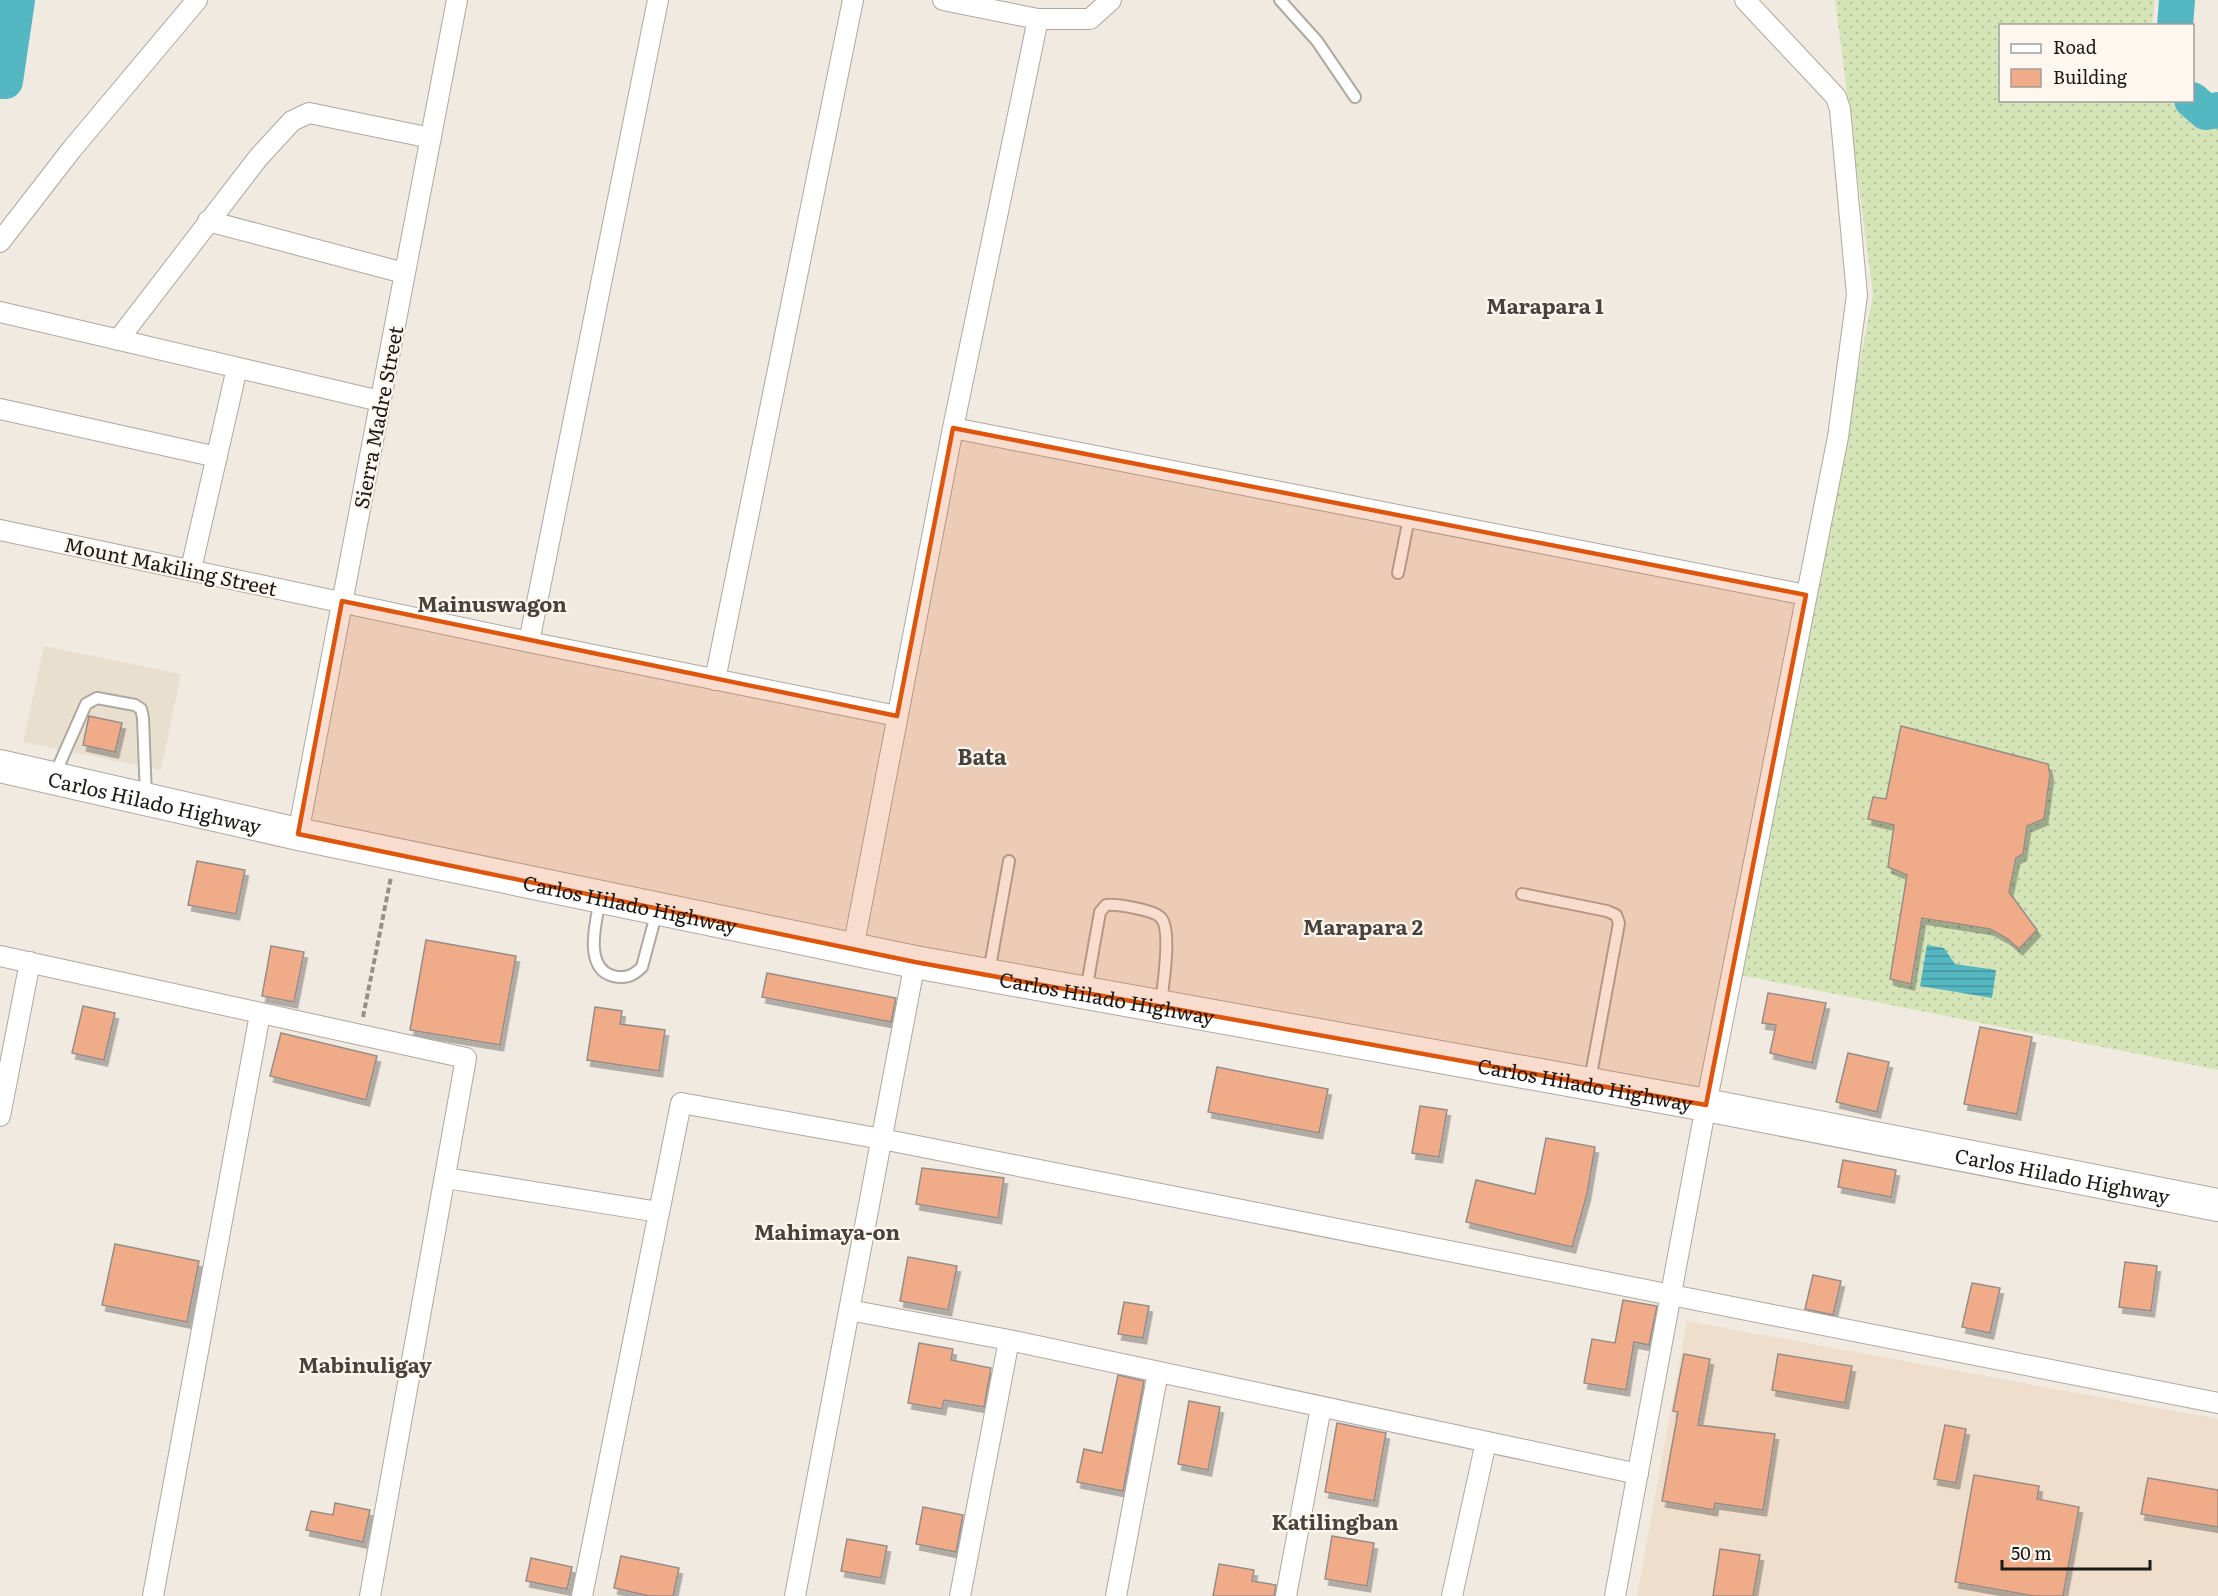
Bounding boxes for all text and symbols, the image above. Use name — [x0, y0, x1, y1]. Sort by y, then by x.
legend — [1999, 24, 2194, 102]
text: Road — [2053, 33, 2097, 60]
text: Building — [2053, 63, 2128, 90]
district label: Marapara 1 — [1486, 289, 1604, 320]
street label: Sierra Madre Street — [345, 323, 409, 511]
street label: Mount Makiling Street — [62, 528, 280, 602]
district label: Mainuswagon — [417, 587, 567, 618]
district label: Bata — [957, 739, 1007, 772]
street label: Carlos Hilado Highway — [45, 762, 265, 840]
street label: Carlos Hilado Highway — [520, 866, 741, 940]
district label: Marapara 2 — [1303, 910, 1423, 941]
street label: Carlos Hilado Highway — [997, 963, 1218, 1031]
street label: Carlos Hilado Highway — [1475, 1049, 1696, 1117]
street label: Carlos Hilado Highway — [1953, 1139, 2173, 1210]
district label: Mahimaya-on — [754, 1215, 900, 1246]
district label: Mabinuligay — [298, 1348, 432, 1379]
district label: Katilingban — [1271, 1505, 1399, 1536]
scale bar — [2002, 1533, 2150, 1571]
text: 50 m — [2011, 1539, 2052, 1566]

